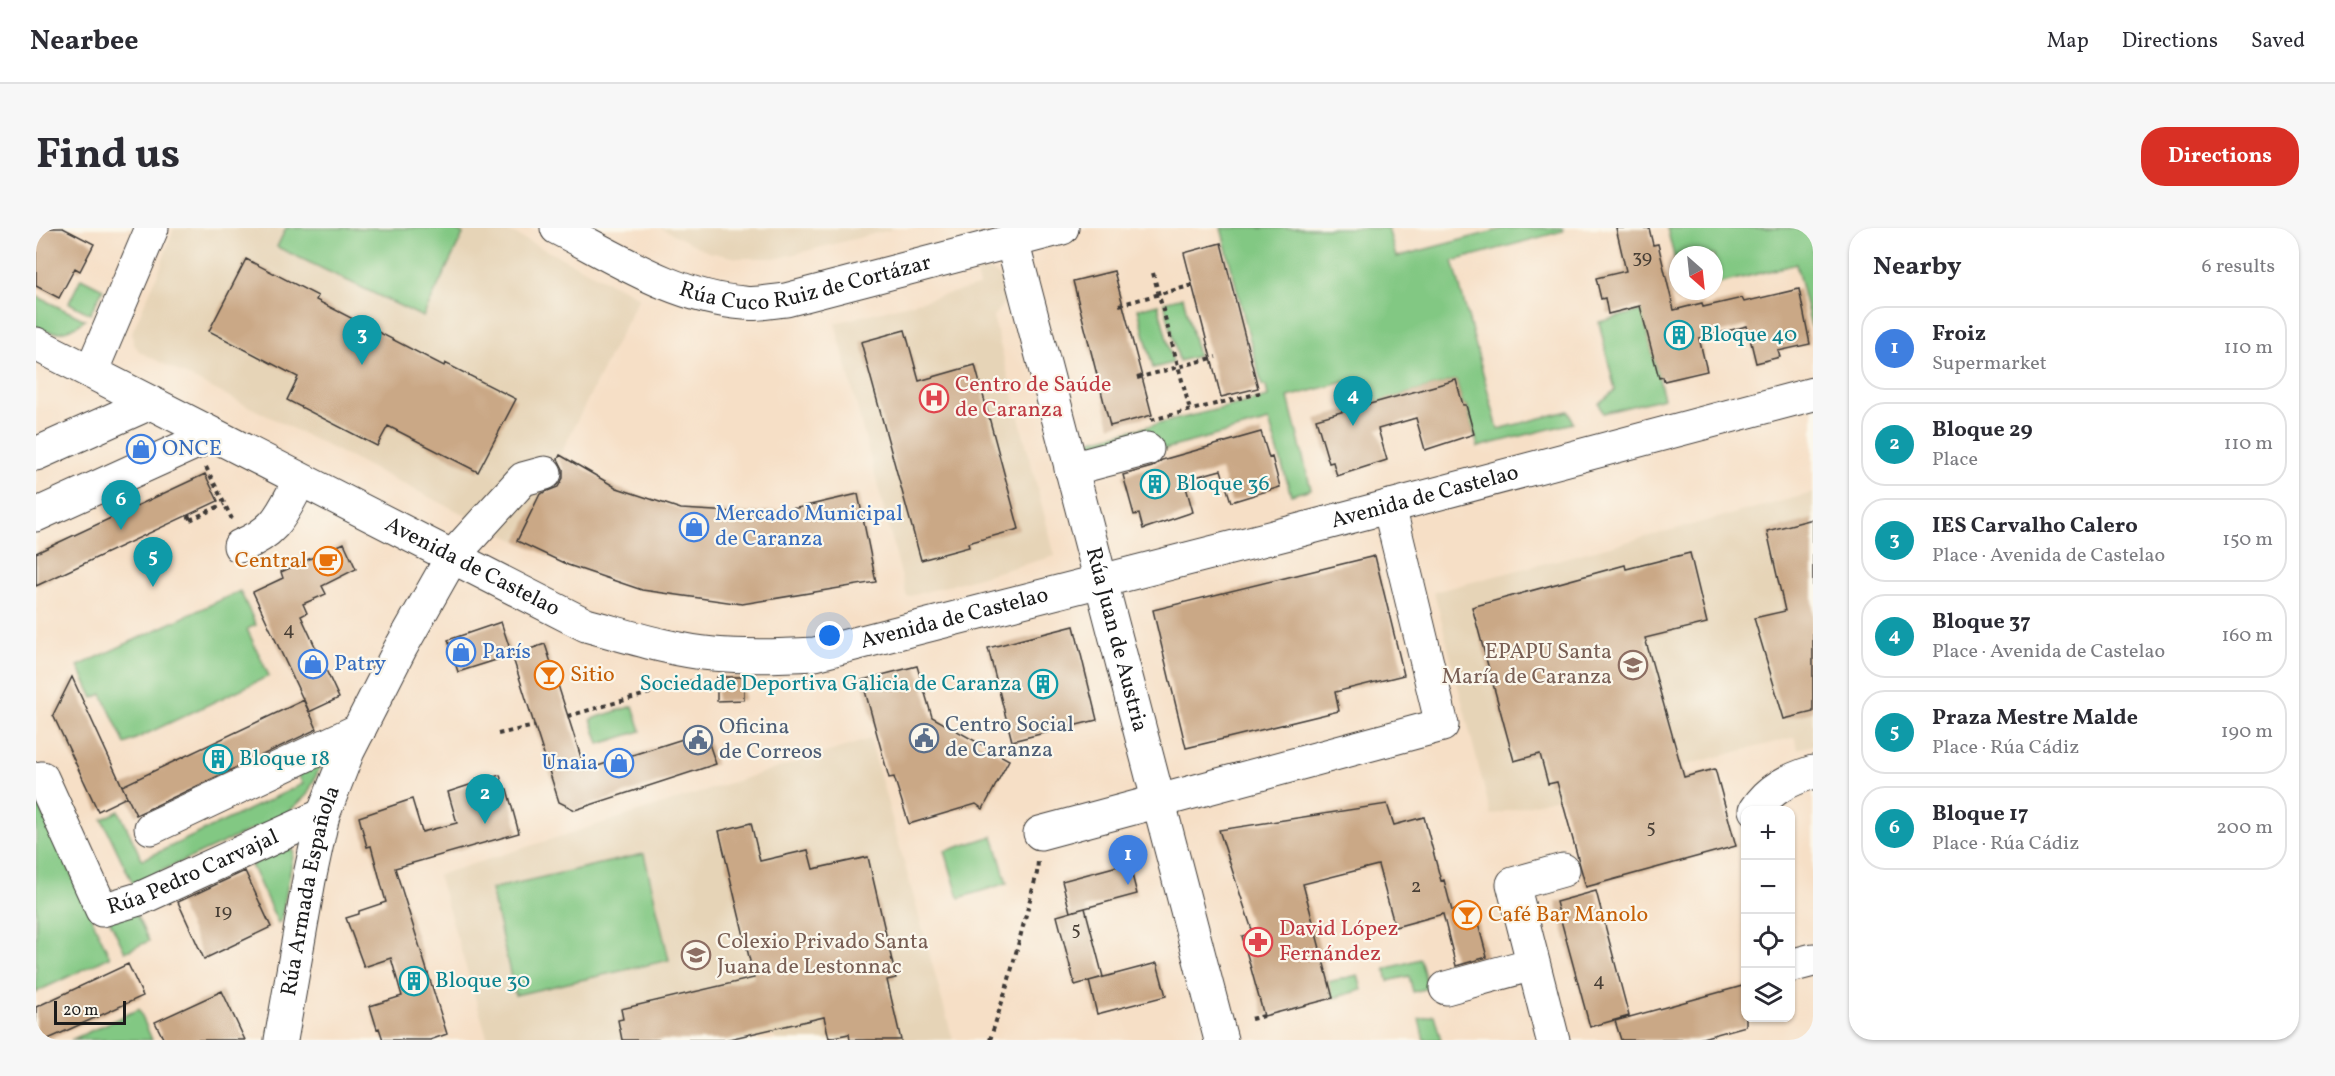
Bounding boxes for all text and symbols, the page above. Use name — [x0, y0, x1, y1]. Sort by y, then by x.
text: Nearbee — [30, 22, 139, 61]
text: Map — [2047, 27, 2089, 56]
text: Directions — [2122, 27, 2218, 56]
text: Saved — [2251, 27, 2305, 56]
text: Find us — [36, 127, 180, 186]
button: Directions — [2141, 127, 2299, 186]
house number: 39 — [1632, 244, 1652, 272]
north arrow — [1669, 246, 1723, 300]
street label: Rúa Cuco Ruiz de Cortázar — [675, 247, 935, 319]
text: Nearby — [1873, 249, 1962, 285]
text: 6 results — [2202, 253, 2275, 281]
pin: 3 — [342, 316, 382, 365]
building icon: Bloque 40 — [1663, 319, 1695, 351]
text: Froiz — [1932, 319, 1986, 350]
place label: Bloque 40 — [1700, 320, 1797, 351]
text: 1 — [1890, 334, 1899, 362]
text: 110 m — [2224, 334, 2273, 362]
text: Supermarket — [1932, 350, 2047, 378]
place label: Centro de Saúde de Caranza — [955, 370, 1112, 426]
pin: 4 — [1334, 376, 1372, 426]
hospital icon: Centro de Saúde de Caranza — [918, 382, 950, 414]
text: Bloque 29 — [1932, 415, 2033, 446]
text: 2 — [1889, 430, 1900, 458]
text: 110 m — [2224, 430, 2273, 458]
shop icon: ONCE — [125, 433, 157, 465]
place label: ONCE — [162, 434, 222, 465]
text: Place — [1932, 446, 1978, 474]
street label: Avenida de Castelao — [1328, 457, 1522, 537]
building icon: Bloque 36 — [1139, 468, 1171, 500]
place label: Bloque 36 — [1176, 469, 1270, 500]
pin: 6 — [102, 480, 140, 530]
place label: Mercado Municipal de Caranza — [715, 499, 903, 555]
street label: Avenida de Castelao — [379, 509, 565, 625]
shop icon: Mercado Municipal de Caranza — [678, 511, 710, 543]
text: IES Carvalho Calero — [1932, 511, 2138, 542]
text: 3 — [1889, 526, 1900, 554]
text: 150 m — [2222, 526, 2273, 554]
pin: 5 — [134, 538, 172, 587]
text: Place · Avenida de Castelao — [1932, 542, 2165, 570]
street label: Rúa Juan de Austria — [1077, 544, 1155, 735]
cafe icon: Central — [312, 545, 344, 577]
place label: Central — [235, 546, 307, 577]
street label: Avenida de Castelao — [857, 580, 1052, 657]
text: Bloque 37 — [1932, 607, 2031, 638]
house number: 4 — [283, 616, 295, 644]
your location — [815, 621, 844, 650]
text: 4 — [1888, 622, 1901, 650]
text: 160 m — [2221, 622, 2273, 650]
shop icon: París — [445, 636, 477, 668]
place label: París — [482, 637, 531, 668]
place label: EPAPU Santa María de Caranza — [1442, 637, 1612, 693]
text: Place · Avenida de Castelao — [1932, 638, 2165, 666]
shop icon: Patry — [297, 648, 329, 680]
place label: Patry — [334, 649, 386, 680]
school or university icon: EPAPU Santa María de Caranza — [1617, 649, 1649, 681]
bar icon: Sitio — [533, 659, 565, 691]
place label: Sitio — [570, 660, 615, 691]
building icon: Sociedade Deportiva Galicia de Caranza — [1027, 668, 1059, 700]
place label: Sociedade Deportiva Galicia de Caranza — [639, 669, 1022, 700]
text: Praza Mestre Malde — [1932, 703, 2138, 734]
place label: Centro Social de Caranza — [945, 710, 1074, 766]
place label: Oficina de Correos — [719, 712, 822, 768]
text: 5 — [1890, 718, 1899, 746]
text: 190 m — [2221, 718, 2273, 746]
public building icon: Centro Social de Caranza — [908, 722, 940, 754]
public building icon: Oficina de Correos — [682, 724, 714, 756]
text: Place · Rúa Cádiz — [1932, 734, 2079, 762]
building icon: Bloque 18 — [202, 743, 234, 775]
place label: Bloque 18 — [239, 744, 330, 775]
shop icon: Unaia — [603, 747, 635, 779]
place label: Unaia — [541, 748, 598, 779]
pin: 2 — [466, 774, 504, 824]
street label: Rúa Armada Española — [273, 781, 348, 998]
text: Bloque 17 — [1932, 799, 2028, 830]
map controls — [1741, 806, 1795, 1022]
button: + — [1741, 806, 1795, 860]
house number: 5 — [1646, 814, 1656, 842]
text: 6 — [1889, 814, 1900, 842]
text: 200 m — [2216, 814, 2273, 842]
street label: Rúa Pedro Carvajal — [103, 822, 284, 923]
text: Place · Rúa Cádiz — [1932, 830, 2079, 858]
pin: 1 — [1108, 836, 1148, 885]
button: − — [1741, 860, 1795, 914]
house number: 2 — [1411, 873, 1421, 901]
house number: 19 — [214, 898, 232, 926]
bar icon: Café Bar Manolo — [1451, 899, 1483, 931]
place label: Café Bar Manolo — [1488, 900, 1648, 931]
place label: David López Fernández — [1279, 914, 1398, 970]
button: locate — [1741, 914, 1795, 968]
house number: 5 — [1071, 916, 1081, 944]
pharmacy icon: David López Fernández — [1242, 926, 1274, 958]
place label: Colexio Privado Santa Juana de Lestonnac — [717, 927, 929, 983]
school or university icon: Colexio Privado Santa Juana de Lestonnac — [680, 939, 712, 971]
building icon: Bloque 30 — [398, 965, 430, 997]
place label: Bloque 30 — [435, 966, 530, 997]
house number: 4 — [1593, 967, 1605, 995]
button: layers — [1741, 968, 1795, 1022]
scale bar — [54, 998, 126, 1026]
text: 20 m — [63, 1000, 98, 1022]

